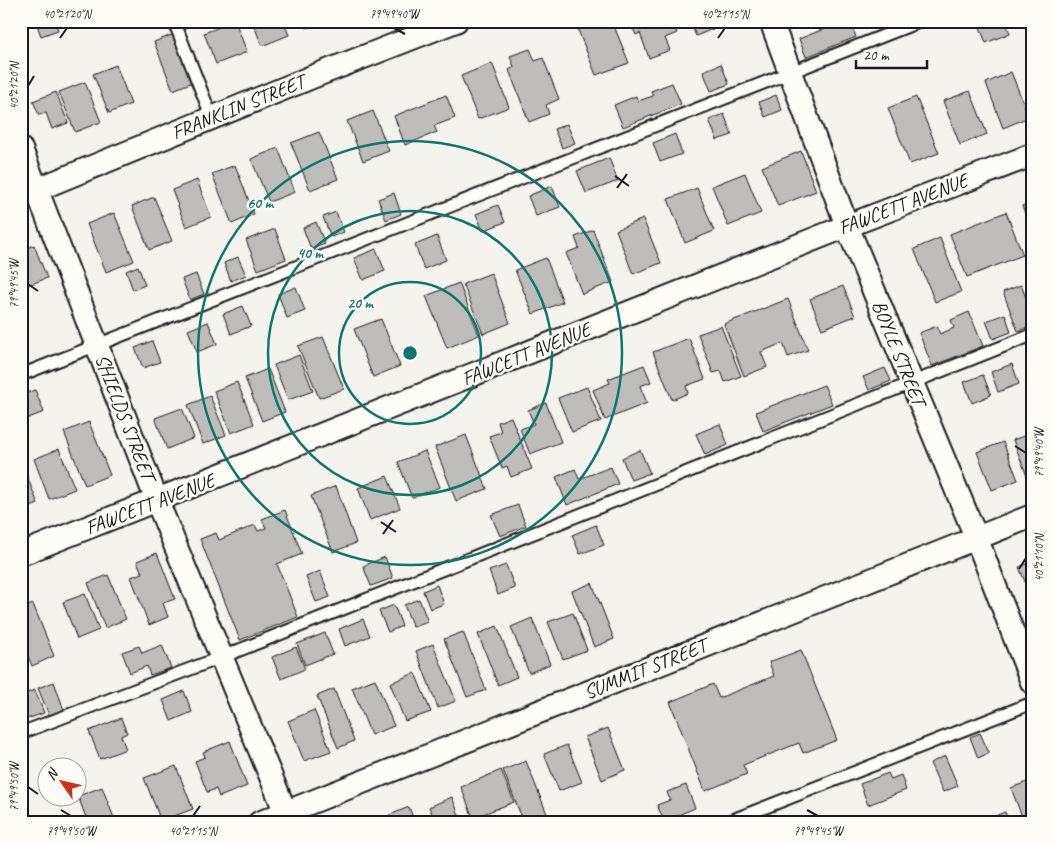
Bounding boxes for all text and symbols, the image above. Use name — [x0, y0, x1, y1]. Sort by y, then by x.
text: 40°21'20"N — [43, 6, 92, 22]
text: 79°49'40"W — [370, 6, 421, 22]
text: 40°21'15"N — [701, 6, 750, 22]
scale bar — [856, 38, 927, 70]
text: 20 m — [863, 46, 890, 65]
text: 40°21'20"N — [6, 61, 22, 110]
street label: FRANKLIN STREET — [168, 68, 312, 145]
street label: FAWCETT AVENUE — [835, 167, 974, 240]
text: 60 m — [247, 194, 274, 213]
text: 40 m — [297, 244, 324, 263]
text: 79°49'45"W — [6, 257, 22, 308]
text: 20 m — [347, 294, 374, 313]
street label: BOYLE STREET — [867, 297, 933, 413]
street label: FAWCETT AVENUE — [458, 316, 597, 391]
centre of rings — [401, 344, 419, 362]
street label: SHIELDS STREET — [90, 351, 162, 488]
text: 79°49'40"W — [1031, 426, 1047, 477]
street label: FAWCETT AVENUE — [82, 467, 221, 540]
text: 40°21'10"N — [1031, 533, 1047, 582]
street label: SUMMIT STREET — [580, 631, 714, 705]
north arrow — [38, 756, 88, 806]
text: 79°49'50"W — [6, 760, 22, 811]
text: N — [42, 765, 62, 783]
text: 79°49'50"W — [47, 823, 98, 839]
text: 40°21'15"N — [169, 823, 218, 839]
text: 79°49'45"W — [794, 823, 845, 839]

